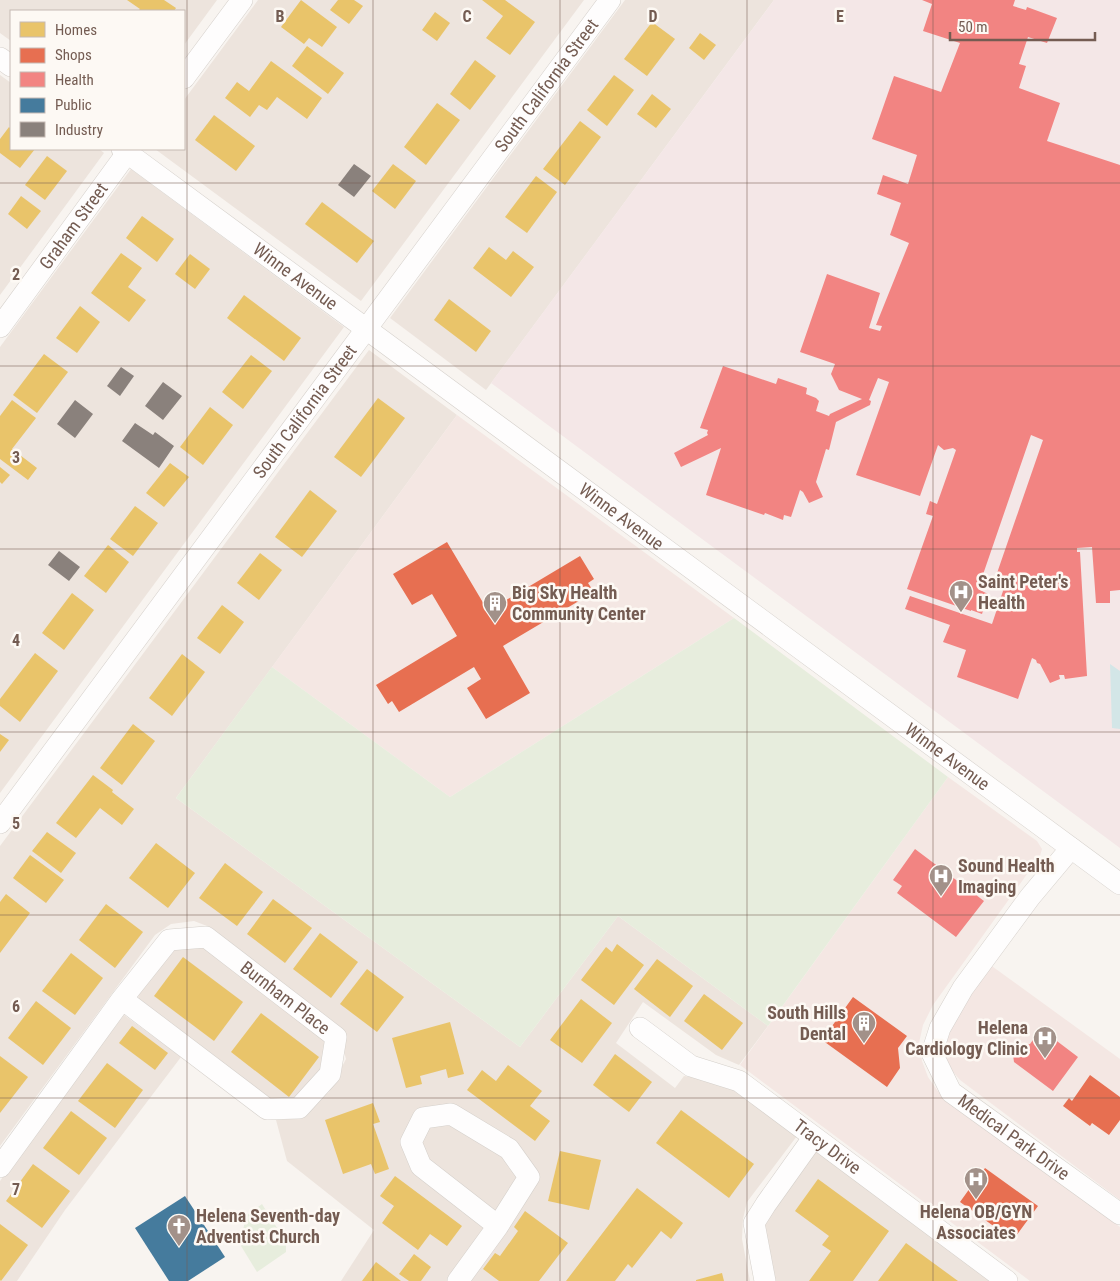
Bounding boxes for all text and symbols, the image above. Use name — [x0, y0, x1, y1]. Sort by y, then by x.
text: B — [276, 7, 285, 26]
text: C — [462, 7, 472, 26]
text: D — [648, 7, 658, 26]
text: E — [836, 7, 844, 26]
legend — [10, 10, 185, 150]
scale bar — [950, 10, 1095, 42]
street label: South California Street — [490, 14, 602, 156]
text: 50 m — [958, 18, 988, 36]
text: Homes — [55, 21, 97, 39]
text: Shops — [55, 46, 92, 64]
text: Health — [55, 71, 94, 89]
text: Public — [55, 96, 92, 114]
text: Industry — [55, 121, 103, 139]
street label: Graham Street — [35, 179, 112, 273]
street label: Winne Avenue — [249, 238, 342, 314]
text: 2 — [12, 265, 20, 284]
street label: South California Street — [248, 341, 361, 482]
text: 3 — [12, 448, 20, 467]
street label: Winne Avenue — [575, 478, 668, 554]
place label: Saint Peter's Health — [978, 571, 1069, 613]
hospital icon: Saint Peter's Health — [948, 579, 974, 613]
place label: Big Sky Health Community Center — [512, 582, 646, 624]
building icon: Big Sky Health Community Center — [482, 590, 508, 624]
text: 4 — [12, 631, 20, 650]
street label: Winne Avenue — [901, 718, 994, 794]
text: 5 — [12, 814, 20, 833]
place label: Sound Health Imaging — [958, 855, 1055, 897]
hospital icon: Sound Health Imaging — [928, 863, 954, 897]
street label: Burnham Place — [237, 956, 334, 1038]
text: 6 — [12, 997, 20, 1016]
place label: South Hills Dental — [767, 1002, 846, 1044]
building icon: South Hills Dental — [851, 1010, 877, 1044]
place label: Helena Cardiology Clinic — [905, 1017, 1028, 1059]
hospital icon: Helena Cardiology Clinic — [1032, 1025, 1058, 1059]
street label: Medical Park Drive — [954, 1090, 1074, 1184]
street label: Tracy Drive — [790, 1115, 865, 1178]
hospital icon: Helena OB/GYN Associates — [963, 1166, 989, 1200]
text: 7 — [12, 1180, 20, 1199]
place label: Helena OB/GYN Associates — [920, 1201, 1032, 1243]
place label: Helena Seventh-day Adventist Church — [196, 1205, 340, 1247]
church icon: Helena Seventh-day Adventist Church — [166, 1213, 192, 1247]

